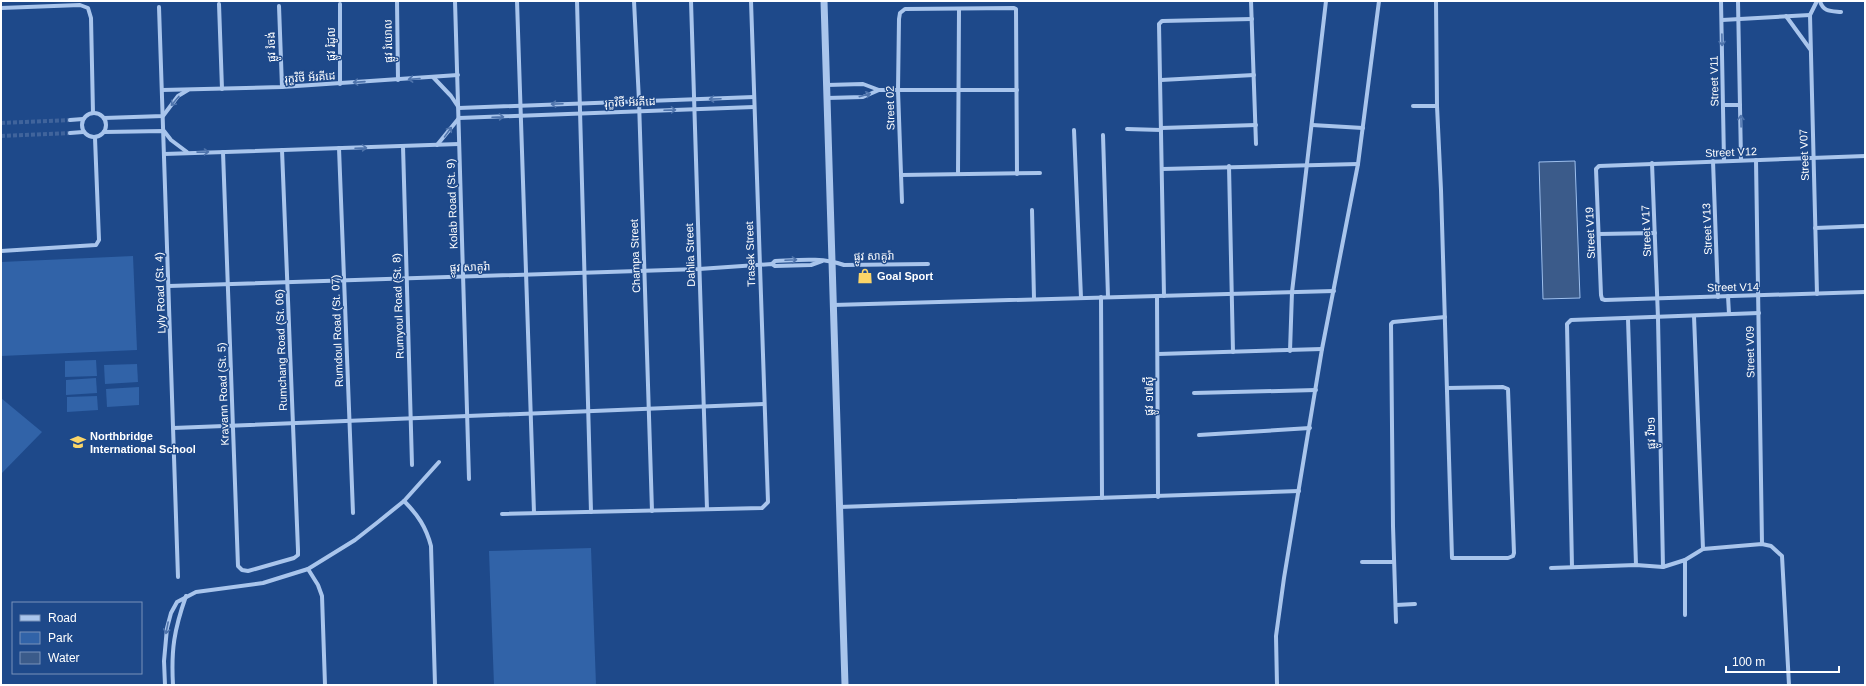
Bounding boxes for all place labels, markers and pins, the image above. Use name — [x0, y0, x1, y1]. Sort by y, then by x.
shop icon: Goal Sport — [856, 267, 874, 285]
place label: Goal Sport — [877, 270, 934, 282]
place label: Northbridge International School — [90, 430, 196, 455]
school or university icon: Northbridge International School — [69, 433, 87, 451]

